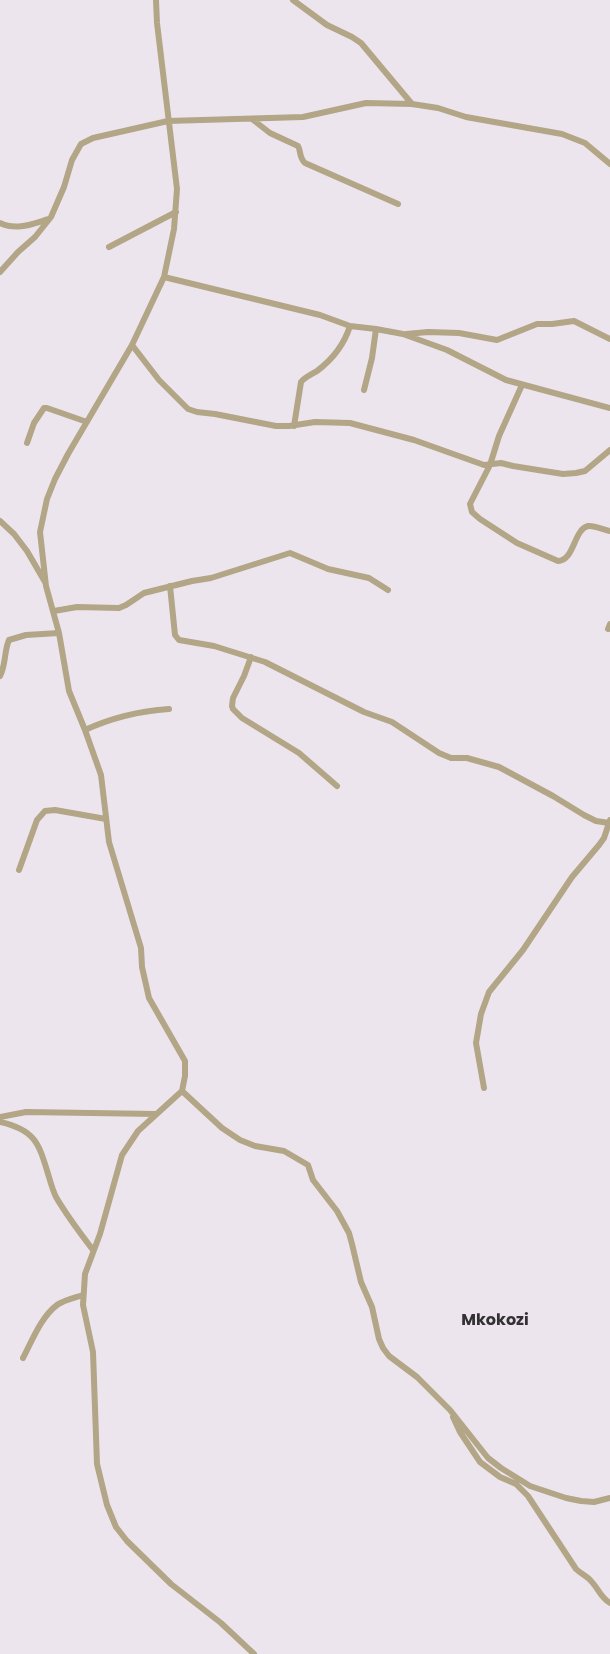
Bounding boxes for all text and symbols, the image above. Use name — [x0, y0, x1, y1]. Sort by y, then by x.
district label: Mkokozi — [461, 1311, 529, 1331]

